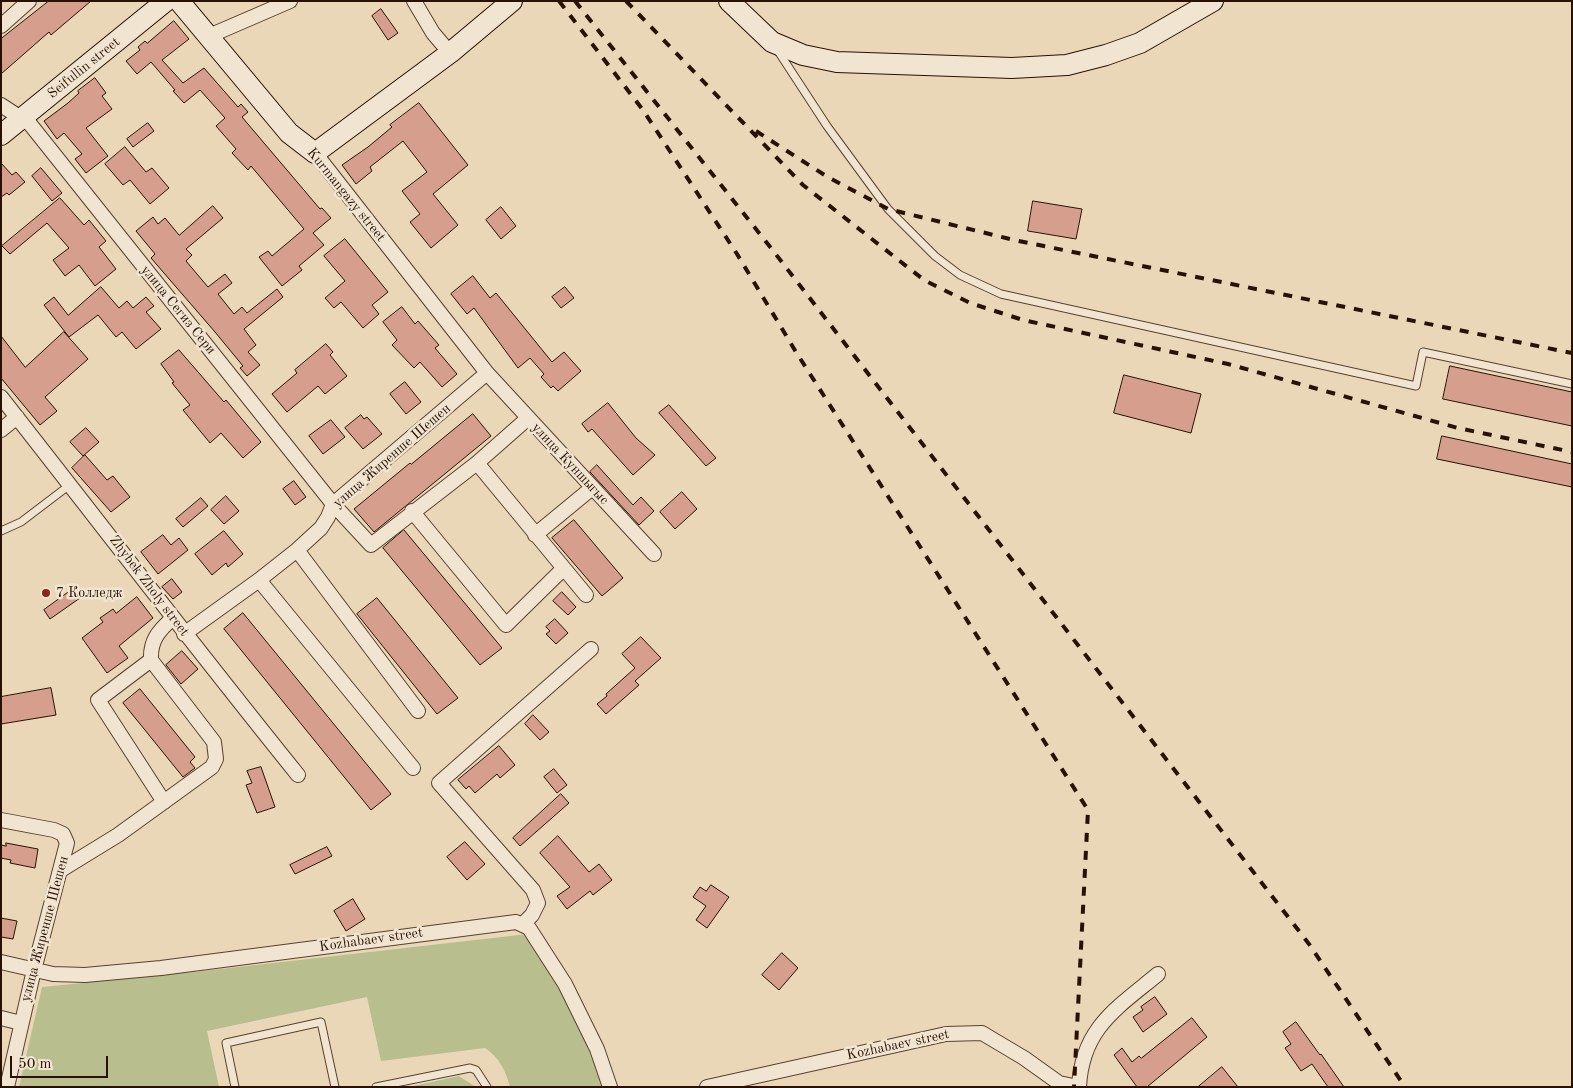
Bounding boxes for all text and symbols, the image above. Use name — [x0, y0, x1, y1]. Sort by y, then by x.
street label: Seifullin street — [44, 34, 124, 102]
street label: Kurmangazy street — [303, 145, 389, 245]
street label: улица Сегиз Сери — [137, 262, 219, 358]
street label: улица Жиренше Шешен — [330, 400, 454, 512]
street label: улица Куншыгыс — [528, 420, 612, 508]
street label: Zhybek Zholy street — [105, 532, 193, 640]
place label: 7 Колледж — [56, 585, 123, 601]
marker: 7 Колледж — [40, 587, 52, 599]
street label: улица Жиренше Шешен — [17, 854, 73, 1004]
street label: Kozhabaev street — [318, 924, 424, 956]
street label: Kozhabaev street — [845, 1026, 951, 1064]
scale bar — [12, 1046, 110, 1078]
text: 50 m — [18, 1057, 52, 1072]

